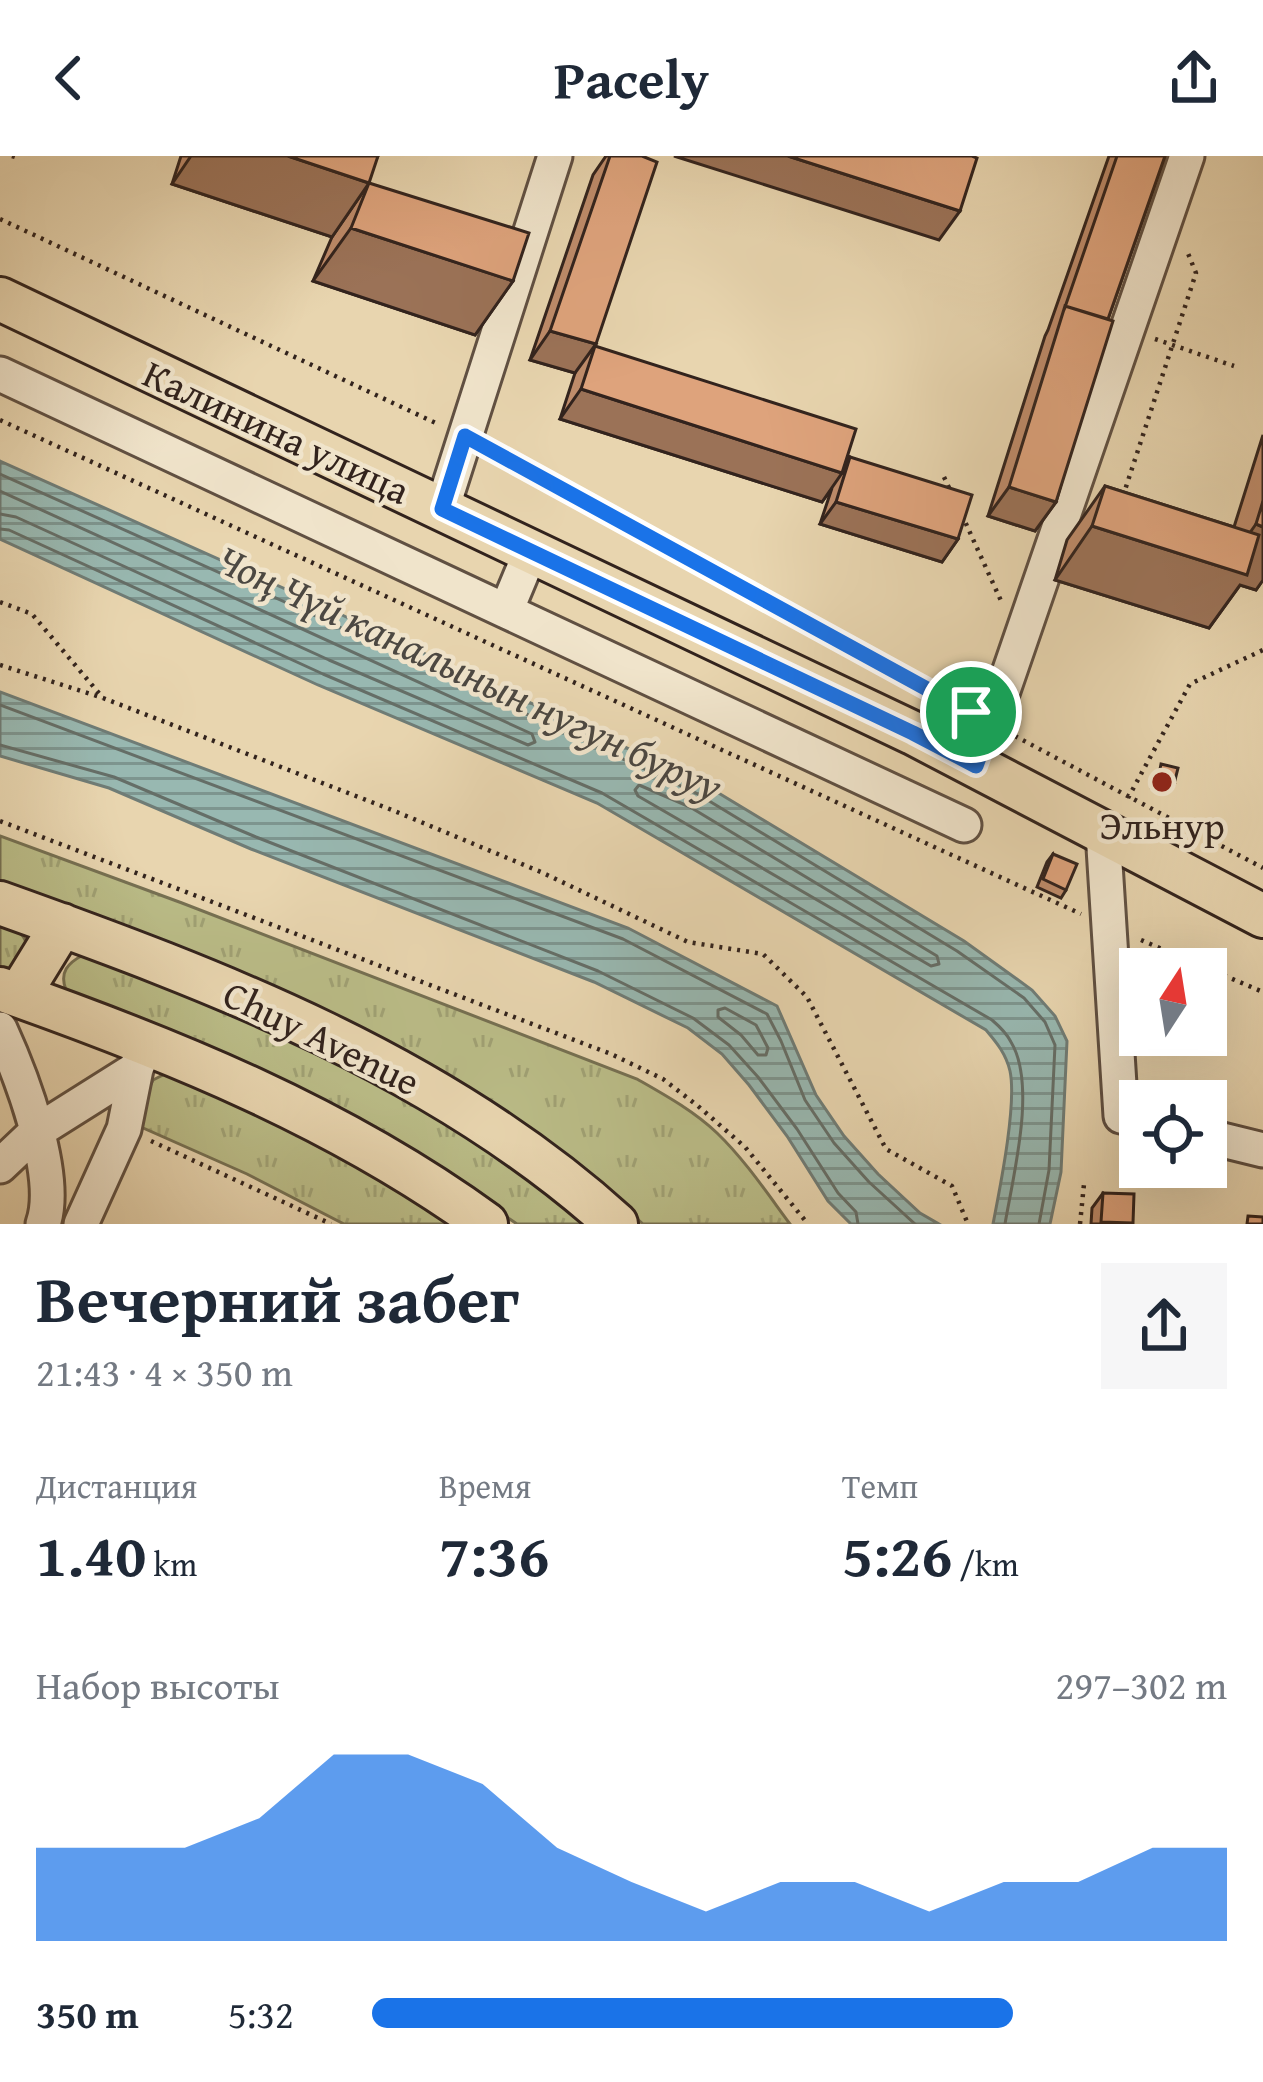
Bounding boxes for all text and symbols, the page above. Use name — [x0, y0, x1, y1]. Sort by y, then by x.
text: Pacely — [554, 39, 709, 118]
icon: back — [36, 45, 102, 111]
icon: share — [1161, 45, 1227, 111]
street label: Калинина улица — [134, 344, 420, 518]
water label: Чоң Чүй каналынын нугун буруу — [207, 528, 733, 816]
pin — [920, 661, 1022, 763]
icon: arrive — [938, 679, 1004, 745]
marker: Эльнур — [1149, 769, 1175, 795]
place label: Эльнур — [1099, 796, 1225, 853]
north arrow — [1119, 948, 1227, 1056]
map controls — [1119, 948, 1227, 1188]
street label: Chuy Avenue — [214, 965, 430, 1109]
button: locate — [1119, 1080, 1227, 1188]
text: Вечерний забег — [36, 1249, 519, 1346]
button: share — [1101, 1263, 1227, 1389]
text: 21:43 · 4 × 350 m — [36, 1343, 293, 1400]
text: Дистанция — [36, 1462, 197, 1510]
text: Время — [439, 1462, 531, 1510]
text: Темп — [842, 1462, 918, 1510]
text: 1.40 — [36, 1510, 146, 1598]
text: 7:36 — [439, 1510, 549, 1598]
text: 5:26 — [842, 1510, 952, 1598]
text: km — [146, 1540, 197, 1588]
text: /km — [952, 1540, 1019, 1588]
text: Набор высоты — [36, 1656, 280, 1713]
text: 297–302 m — [1055, 1656, 1227, 1713]
text: 350 m — [36, 1985, 139, 2042]
text: 5:32 — [228, 1985, 294, 2042]

